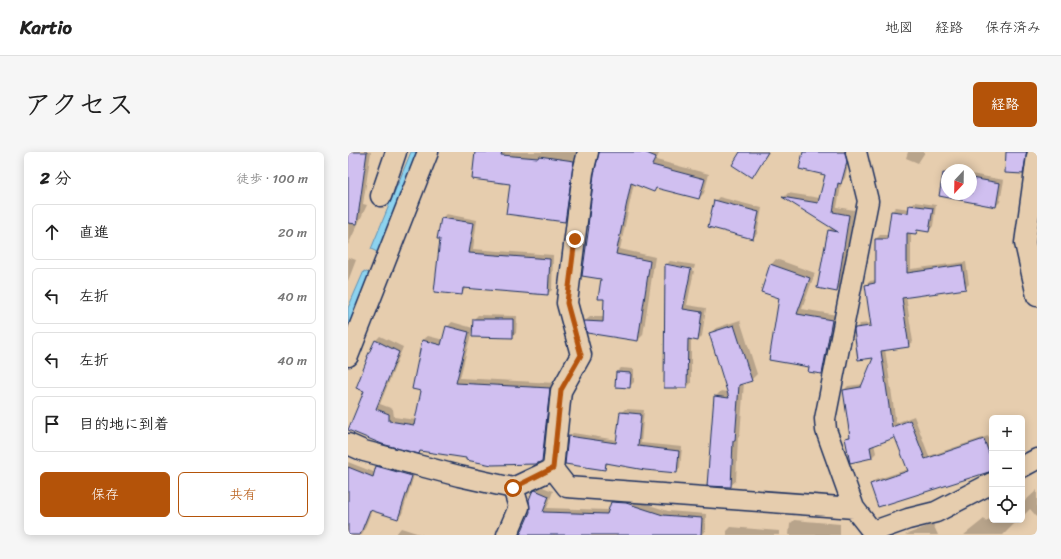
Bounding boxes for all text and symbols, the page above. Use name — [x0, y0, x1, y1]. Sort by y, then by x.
text: Kartio — [20, 11, 72, 44]
text: 地図 — [885, 15, 913, 40]
text: 経路 — [935, 15, 963, 40]
text: 保存済み — [985, 15, 1041, 40]
text: アクセス — [24, 80, 134, 129]
button: 経路 — [973, 82, 1037, 127]
text: 2 分 — [40, 163, 71, 193]
north arrow — [941, 164, 977, 200]
text: 徒歩 · 100 m — [236, 167, 308, 190]
text: 直進 — [79, 219, 109, 245]
icon: ahead — [41, 221, 63, 243]
text: 20 m — [278, 221, 307, 244]
route end — [566, 230, 584, 248]
text: 左折 — [79, 283, 109, 309]
icon: left — [41, 285, 63, 307]
text: 40 m — [277, 285, 307, 308]
text: 左折 — [79, 347, 109, 373]
icon: left — [41, 349, 63, 371]
text: 40 m — [277, 349, 307, 372]
text: 目的地に到着 — [79, 411, 169, 437]
icon: arrive — [41, 413, 63, 435]
map controls — [989, 415, 1025, 523]
button: + — [989, 415, 1025, 451]
button: − — [989, 451, 1025, 487]
button: 保存 — [40, 472, 170, 517]
button: 共有 — [178, 472, 308, 517]
route start — [504, 479, 522, 497]
button: locate — [989, 487, 1025, 523]

